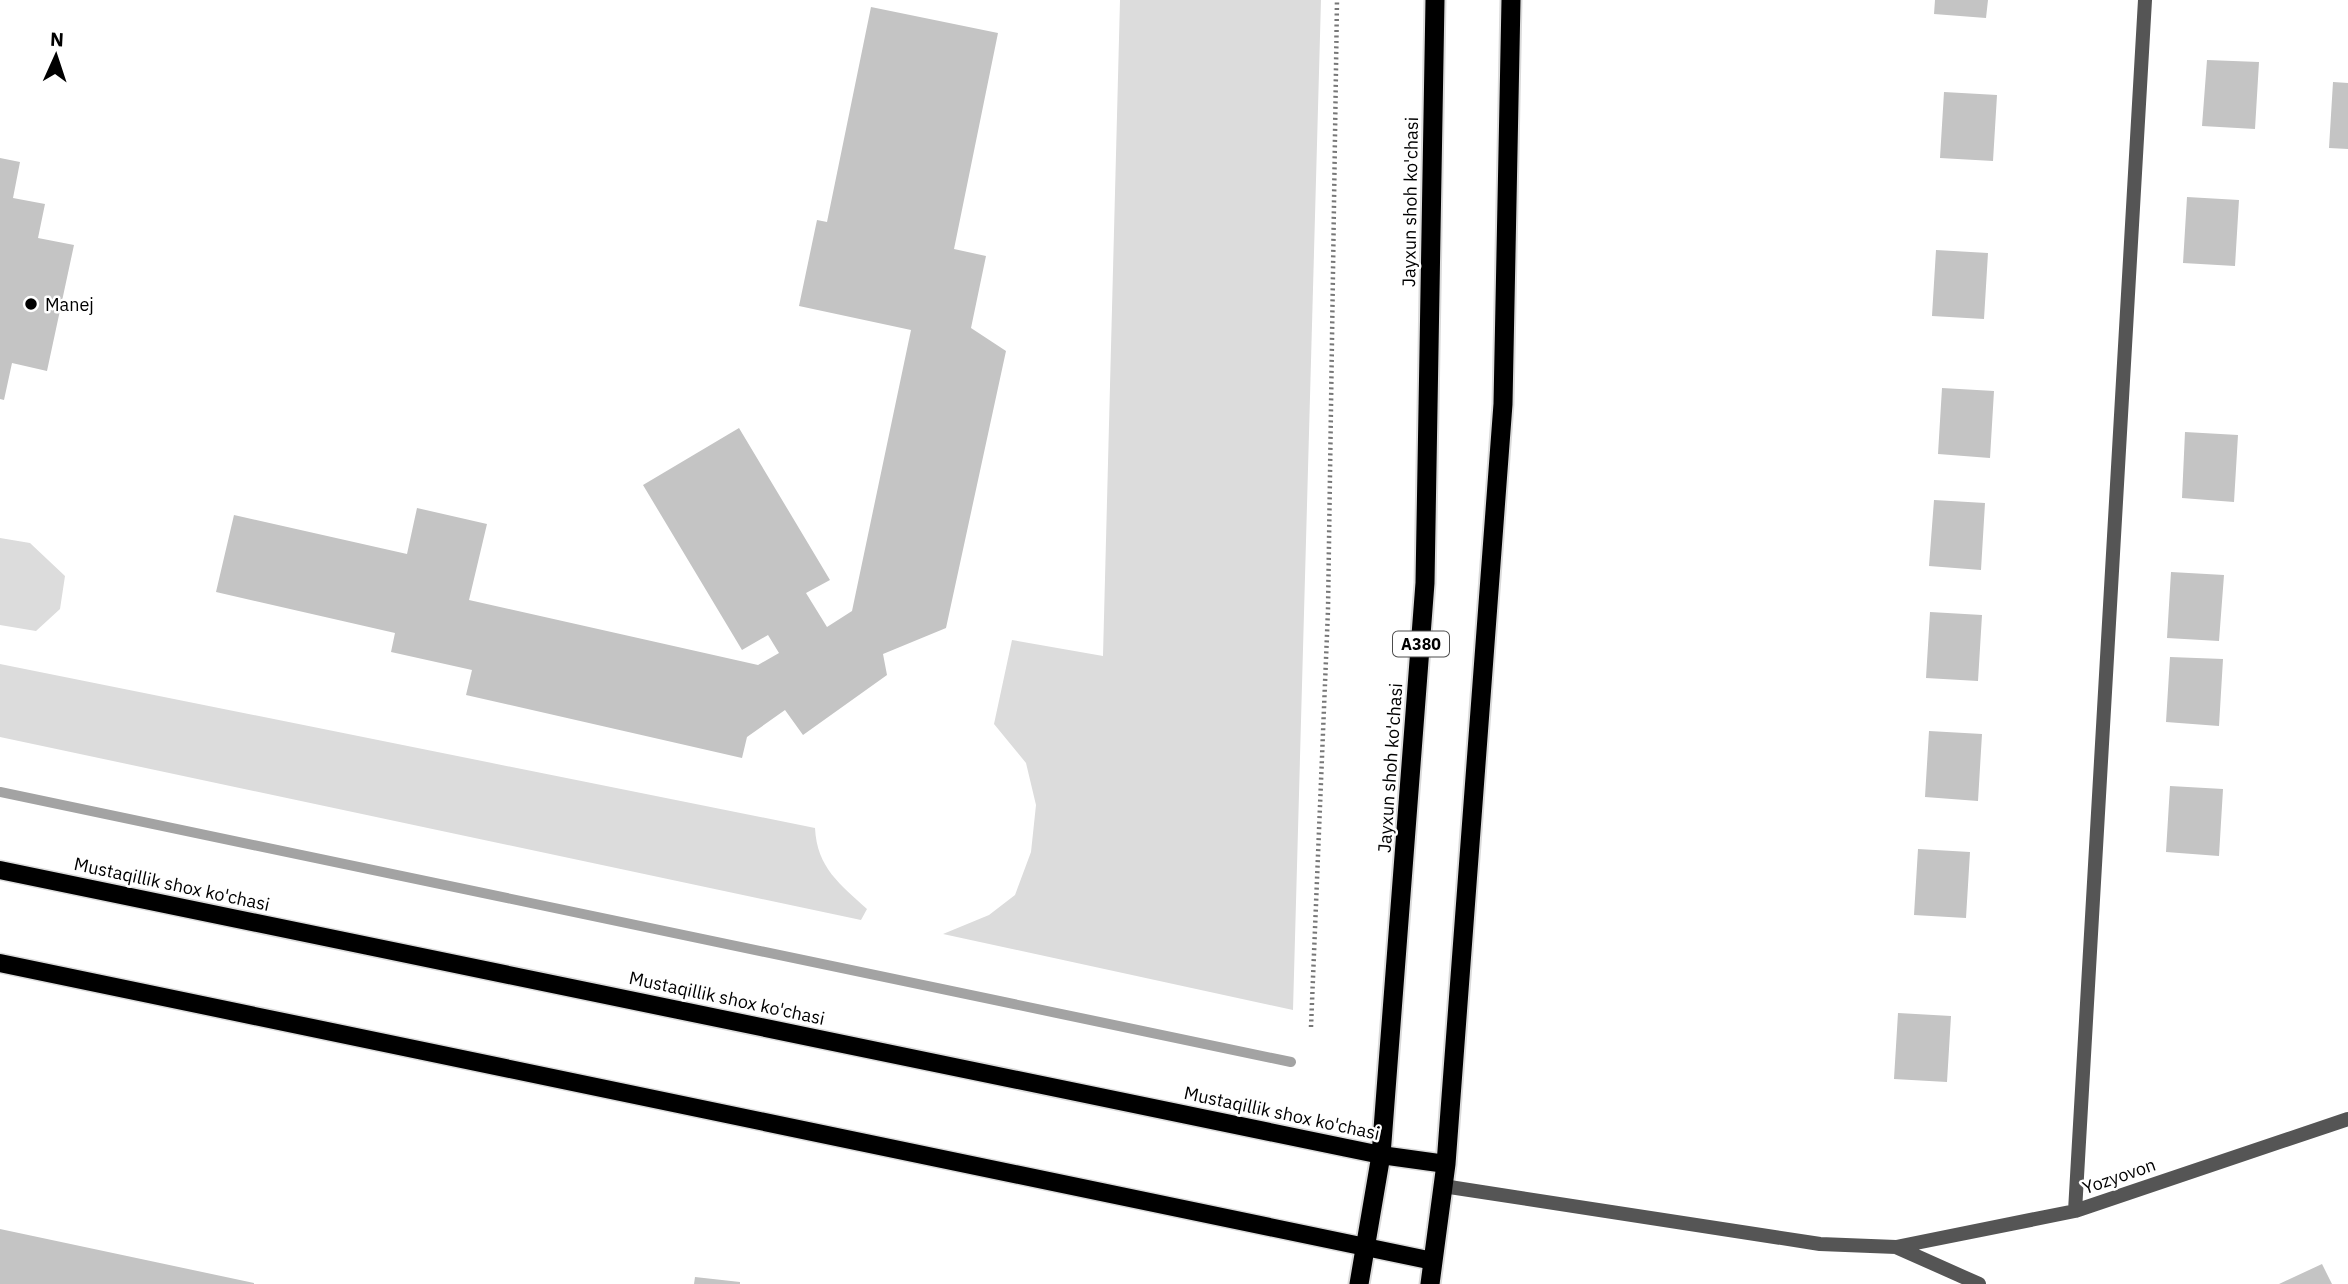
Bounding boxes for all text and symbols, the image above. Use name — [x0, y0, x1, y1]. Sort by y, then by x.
north arrow — [21, 21, 91, 91]
text: N — [49, 27, 64, 51]
street label: Jayxun shoh ko'chasi — [1397, 117, 1423, 287]
place label: Manej — [45, 293, 94, 316]
marker: Manej — [23, 296, 39, 312]
road number: A380 — [1393, 632, 1449, 656]
street label: Jayxun shoh ko'chasi — [1373, 682, 1407, 854]
street label: Mustaqillik shox ko'chasi — [72, 852, 272, 916]
street label: Mustaqillik shox ko'chasi — [627, 966, 827, 1030]
street label: Mustaqillik shox ko'chasi — [1182, 1081, 1382, 1145]
street label: Yozyovon — [2079, 1153, 2159, 1199]

